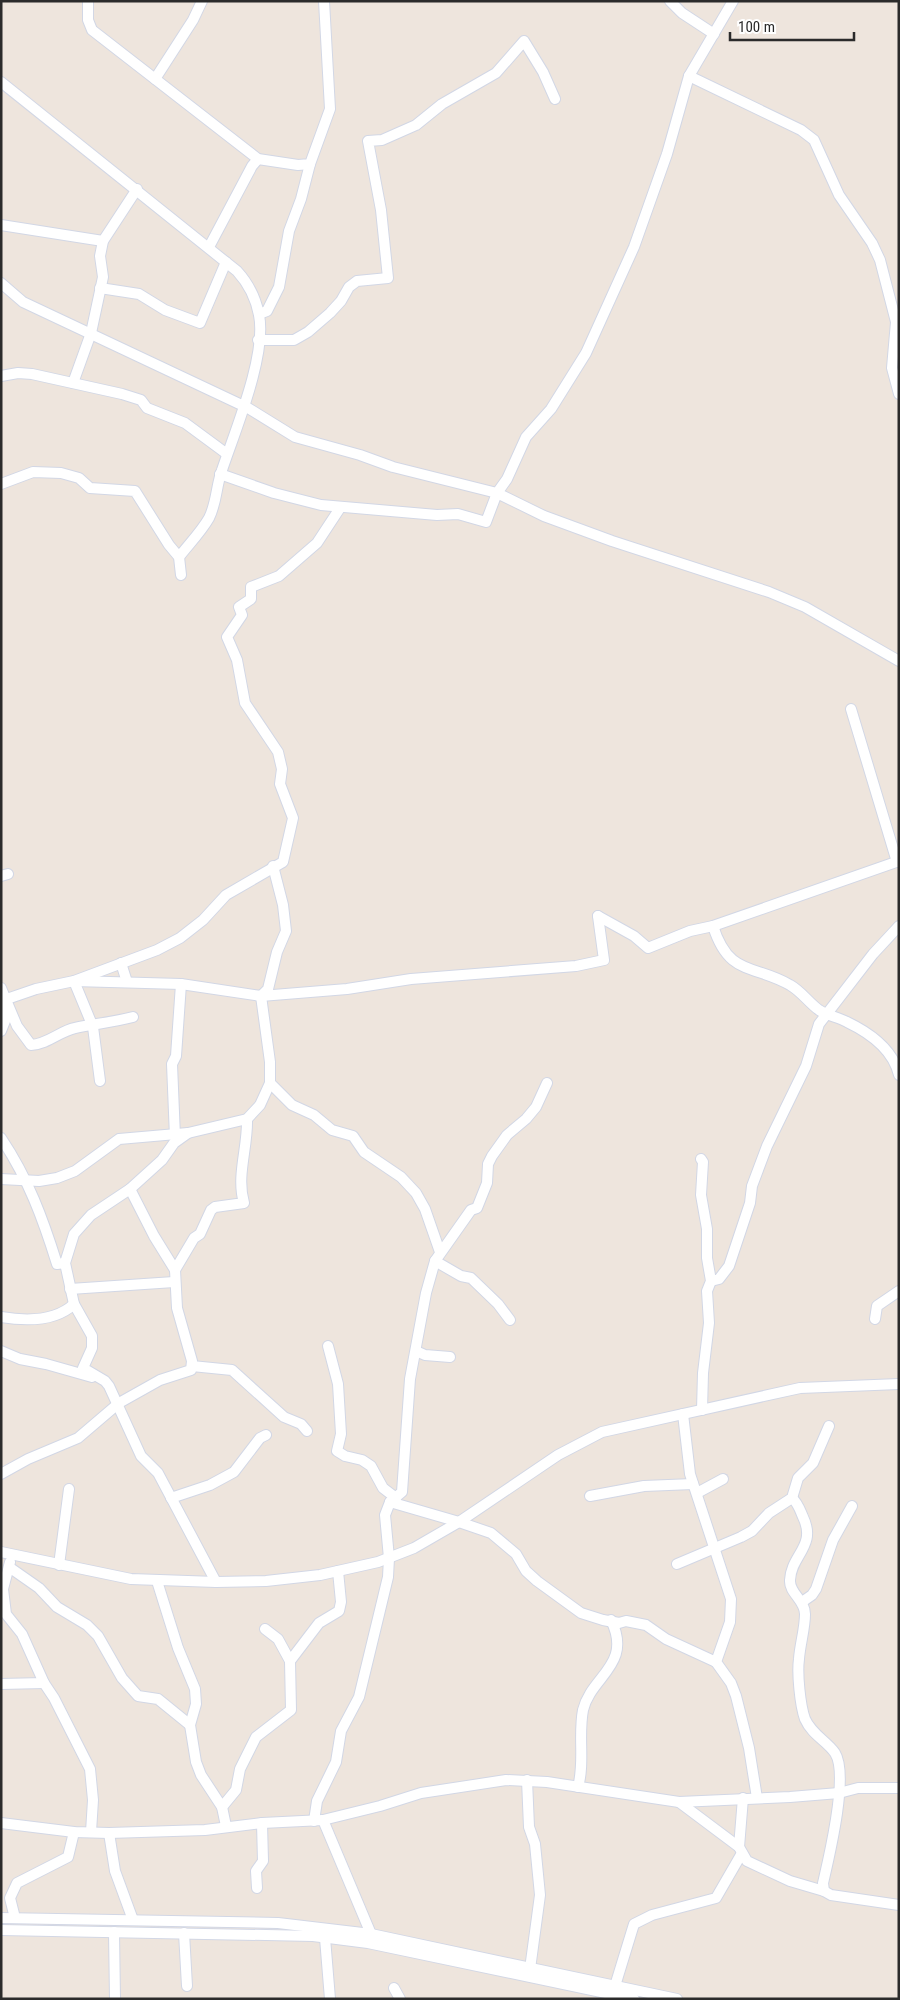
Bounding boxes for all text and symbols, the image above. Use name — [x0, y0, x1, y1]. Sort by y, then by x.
scale bar — [730, 10, 854, 42]
text: 100 m — [738, 18, 775, 36]

